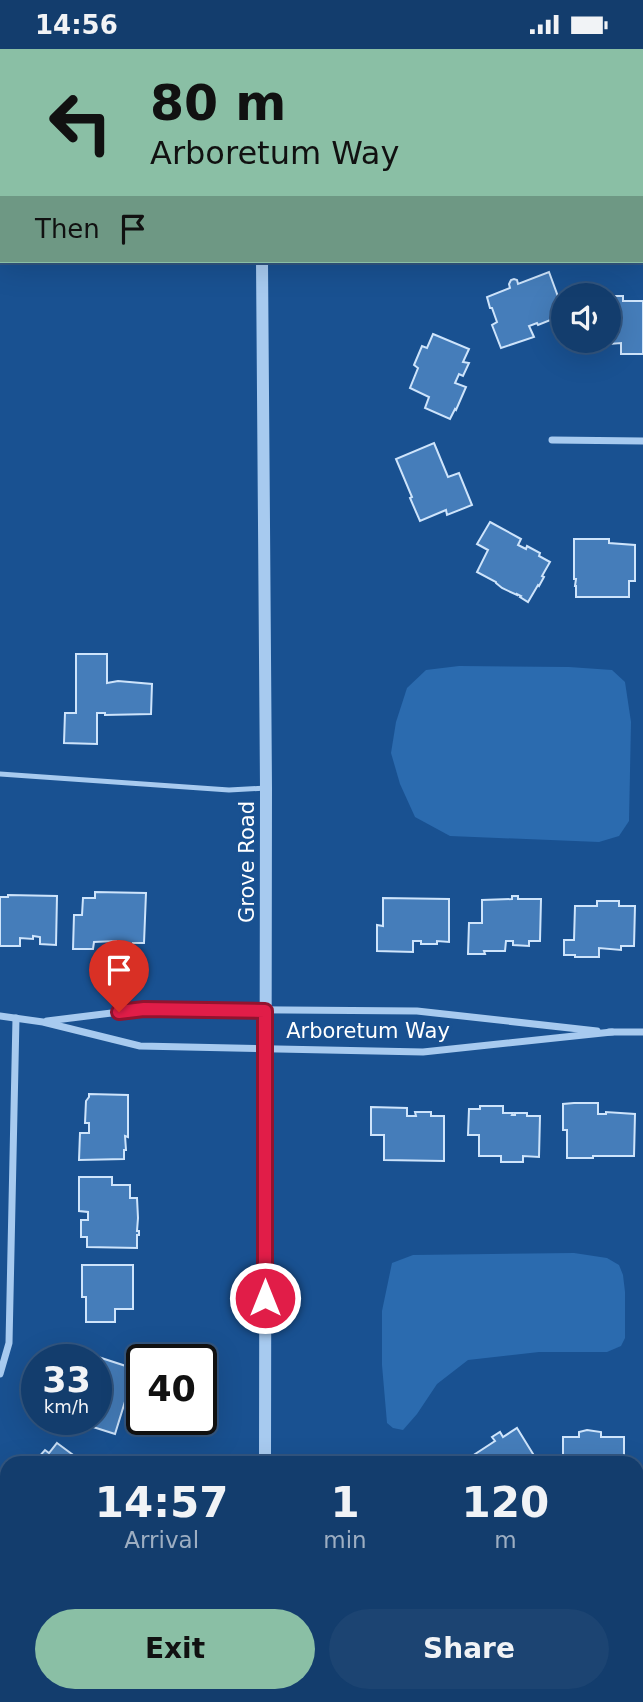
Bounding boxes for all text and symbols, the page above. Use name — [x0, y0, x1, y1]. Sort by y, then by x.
text: 14:56 — [35, 10, 118, 40]
text: 80 m — [150, 75, 286, 132]
icon: left — [35, 77, 126, 168]
text: Arboretum Way — [150, 134, 399, 172]
icon: arrive — [114, 210, 152, 248]
text: Then — [35, 214, 100, 244]
map controls — [551, 283, 621, 353]
button: sound — [551, 283, 621, 353]
street label: Grove Road — [235, 801, 259, 923]
pin — [89, 940, 149, 1012]
icon: arrive — [100, 951, 138, 989]
street label: Arboretum Way — [286, 1019, 450, 1043]
position arrow — [228, 1261, 302, 1335]
speed limit sign: 40 — [126, 1344, 217, 1435]
text: 33 — [42, 1360, 91, 1400]
text: km/h — [44, 1396, 89, 1417]
text: 14:57 — [95, 1478, 229, 1527]
text: 1 — [330, 1478, 360, 1527]
text: 120 — [462, 1478, 549, 1527]
text: Arrival — [124, 1527, 199, 1553]
text: min — [323, 1527, 367, 1553]
text: m — [494, 1527, 517, 1553]
button: Exit — [35, 1609, 315, 1689]
button: Share — [329, 1609, 609, 1689]

